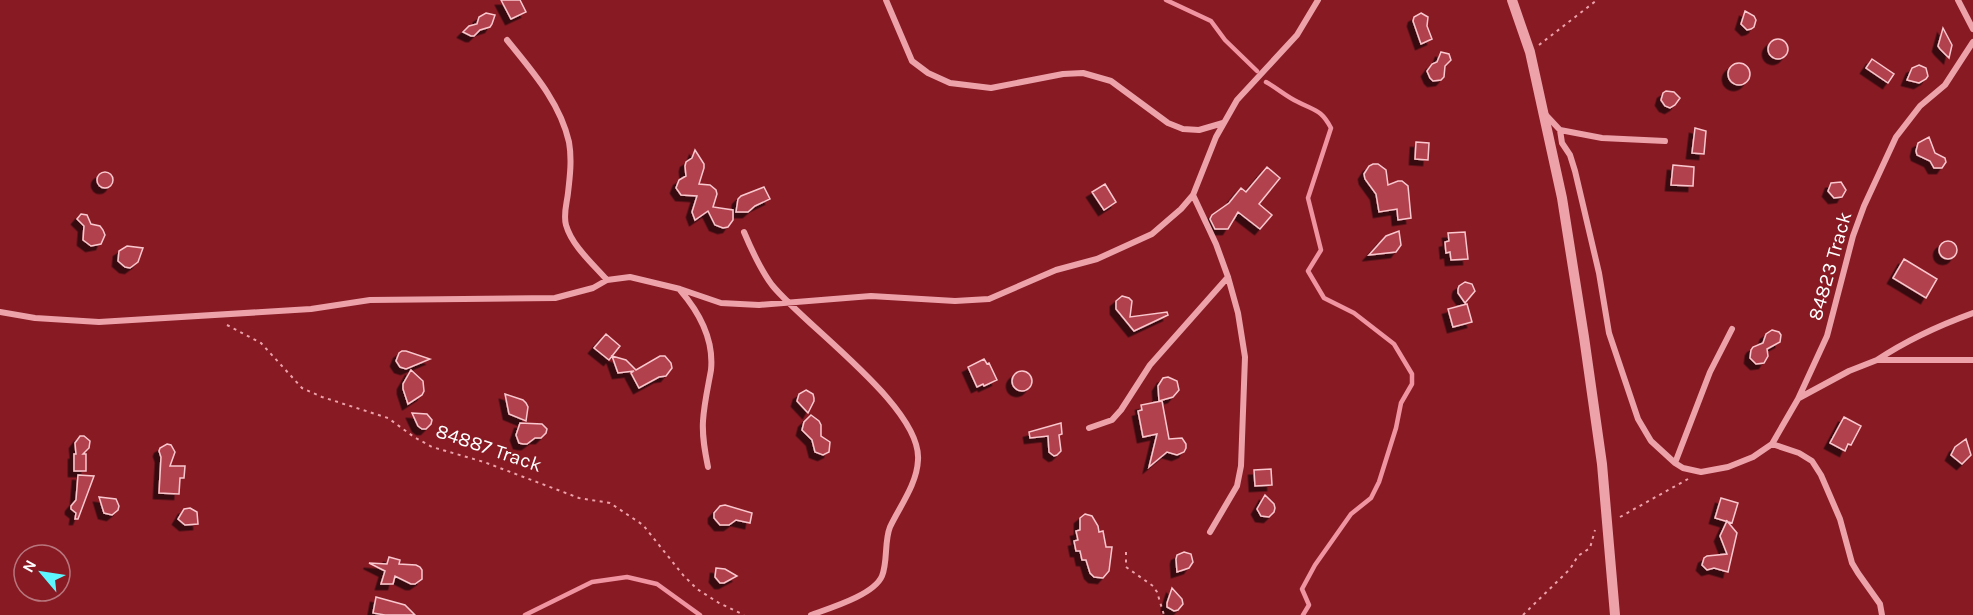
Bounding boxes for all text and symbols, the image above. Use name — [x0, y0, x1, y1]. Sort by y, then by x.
street label: 84823 Track — [1803, 209, 1857, 323]
street label: 84887 Track — [433, 419, 545, 477]
north arrow — [12, 543, 72, 603]
text: N — [18, 556, 40, 576]

